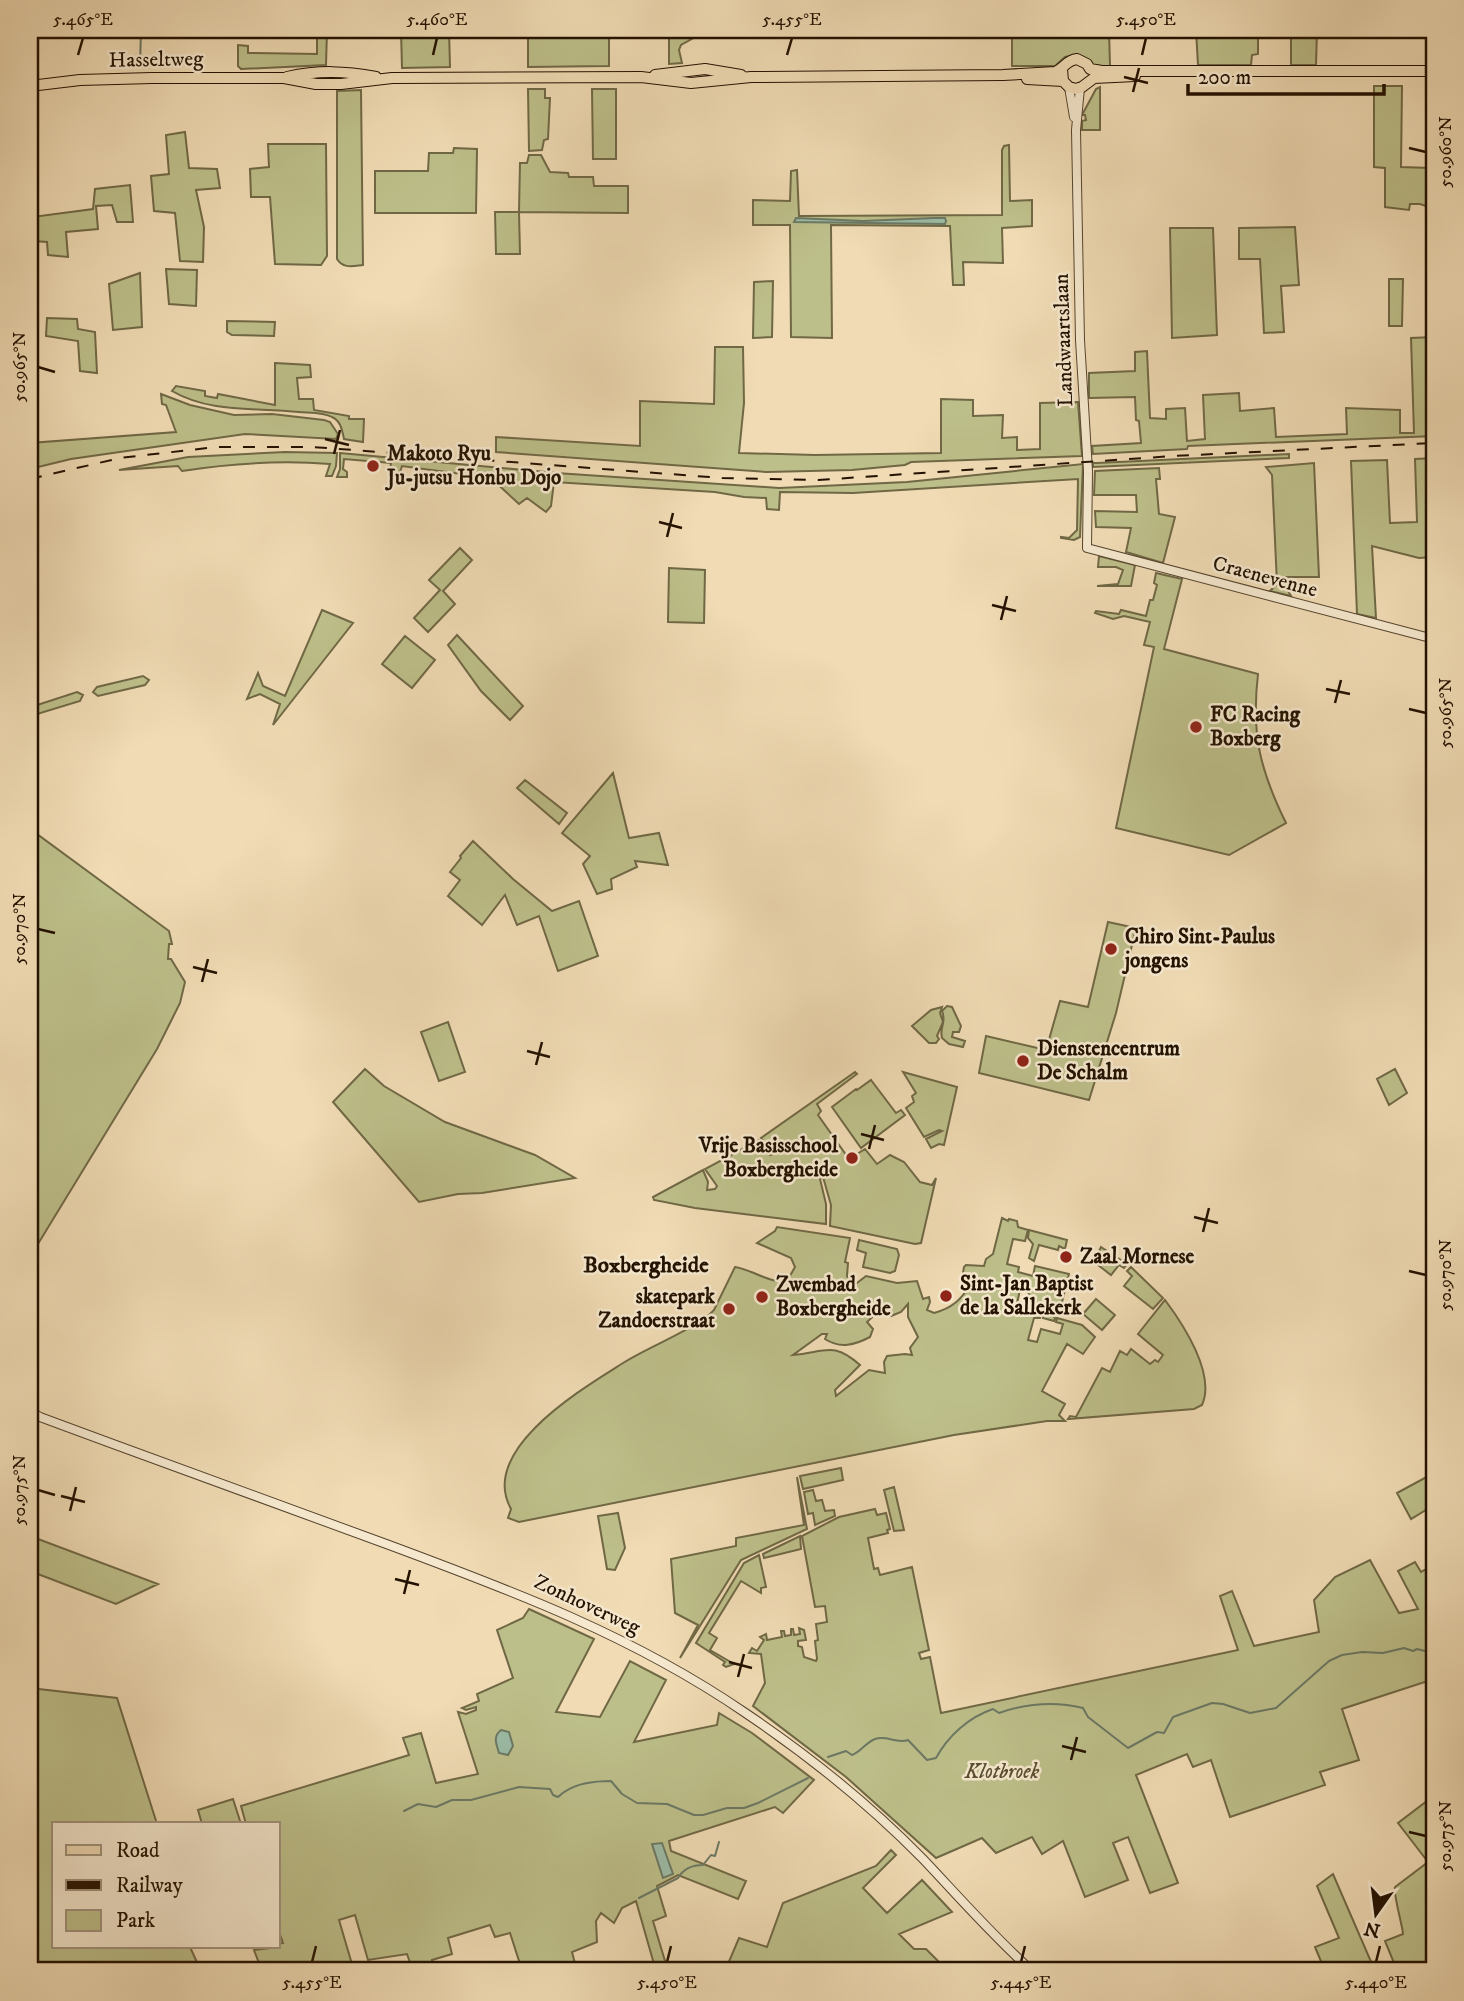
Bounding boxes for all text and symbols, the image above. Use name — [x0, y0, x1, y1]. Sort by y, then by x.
text: 5.465°E — [53, 9, 113, 31]
text: 5.460°E — [407, 9, 468, 31]
text: 5.455°E — [762, 9, 822, 31]
text: 5.450°E — [1116, 9, 1176, 31]
street label: Hasseltweg — [109, 46, 204, 74]
scale bar — [1188, 52, 1384, 96]
text: 200 m — [1198, 65, 1251, 91]
text: 50.960°N — [1435, 116, 1457, 188]
street label: Landwaartslaan — [1049, 273, 1079, 407]
text: 50.965°N — [9, 331, 31, 402]
place label: Makoto Ryu Ju-jutsu Honbu Dojo — [385, 441, 561, 492]
marker: Makoto Ryu Ju-jutsu Honbu Dojo — [365, 458, 381, 474]
street label: Craenevenne — [1210, 551, 1320, 604]
text: 50.965°N — [1435, 677, 1457, 748]
place label: FC Racing Boxberg — [1210, 702, 1301, 752]
marker: FC Racing Boxberg — [1188, 719, 1204, 735]
text: 50.970°N — [9, 893, 31, 965]
place label: Chiro Sint-Paulus jongens — [1121, 924, 1275, 975]
marker: Chiro Sint-Paulus jongens — [1103, 941, 1119, 957]
place label: Dienstencentrum De Schalm — [1037, 1036, 1180, 1086]
marker: Dienstencentrum De Schalm — [1015, 1053, 1031, 1069]
place label: Vrije Basisschool Boxbergheide — [698, 1133, 839, 1183]
marker: Vrije Basisschool Boxbergheide — [844, 1150, 860, 1166]
text: 50.970°N — [1435, 1239, 1457, 1311]
place label: Zaal Mornese — [1080, 1244, 1195, 1270]
marker: Zaal Mornese — [1058, 1249, 1074, 1265]
district label: Boxbergheide — [583, 1251, 709, 1280]
place label: Sint-Jan Baptist de la Sallekerk — [960, 1271, 1094, 1321]
place label: Zwembad Boxbergheide — [776, 1272, 891, 1322]
place label: skatepark Zandoerstraat — [598, 1284, 716, 1334]
marker: Sint-Jan Baptist de la Sallekerk — [938, 1288, 954, 1304]
marker: Zwembad Boxbergheide — [754, 1289, 770, 1305]
marker: skatepark Zandoerstraat — [721, 1301, 737, 1317]
text: 50.975°N — [9, 1454, 31, 1525]
street label: Zonhoverweg — [530, 1569, 645, 1641]
park label: Klotbroek — [964, 1759, 1039, 1785]
text: 50.975°N — [1435, 1800, 1457, 1871]
legend — [52, 1822, 280, 1948]
text: Road — [116, 1838, 160, 1864]
text: Railway — [116, 1873, 184, 1899]
north arrow — [1342, 1878, 1412, 1948]
text: Park — [116, 1908, 156, 1934]
text: N — [1362, 1916, 1383, 1942]
text: 5.455°E — [282, 1972, 342, 1994]
text: 5.450°E — [637, 1972, 697, 1994]
text: 5.445°E — [991, 1972, 1052, 1994]
text: 5.440°E — [1345, 1972, 1407, 1994]

